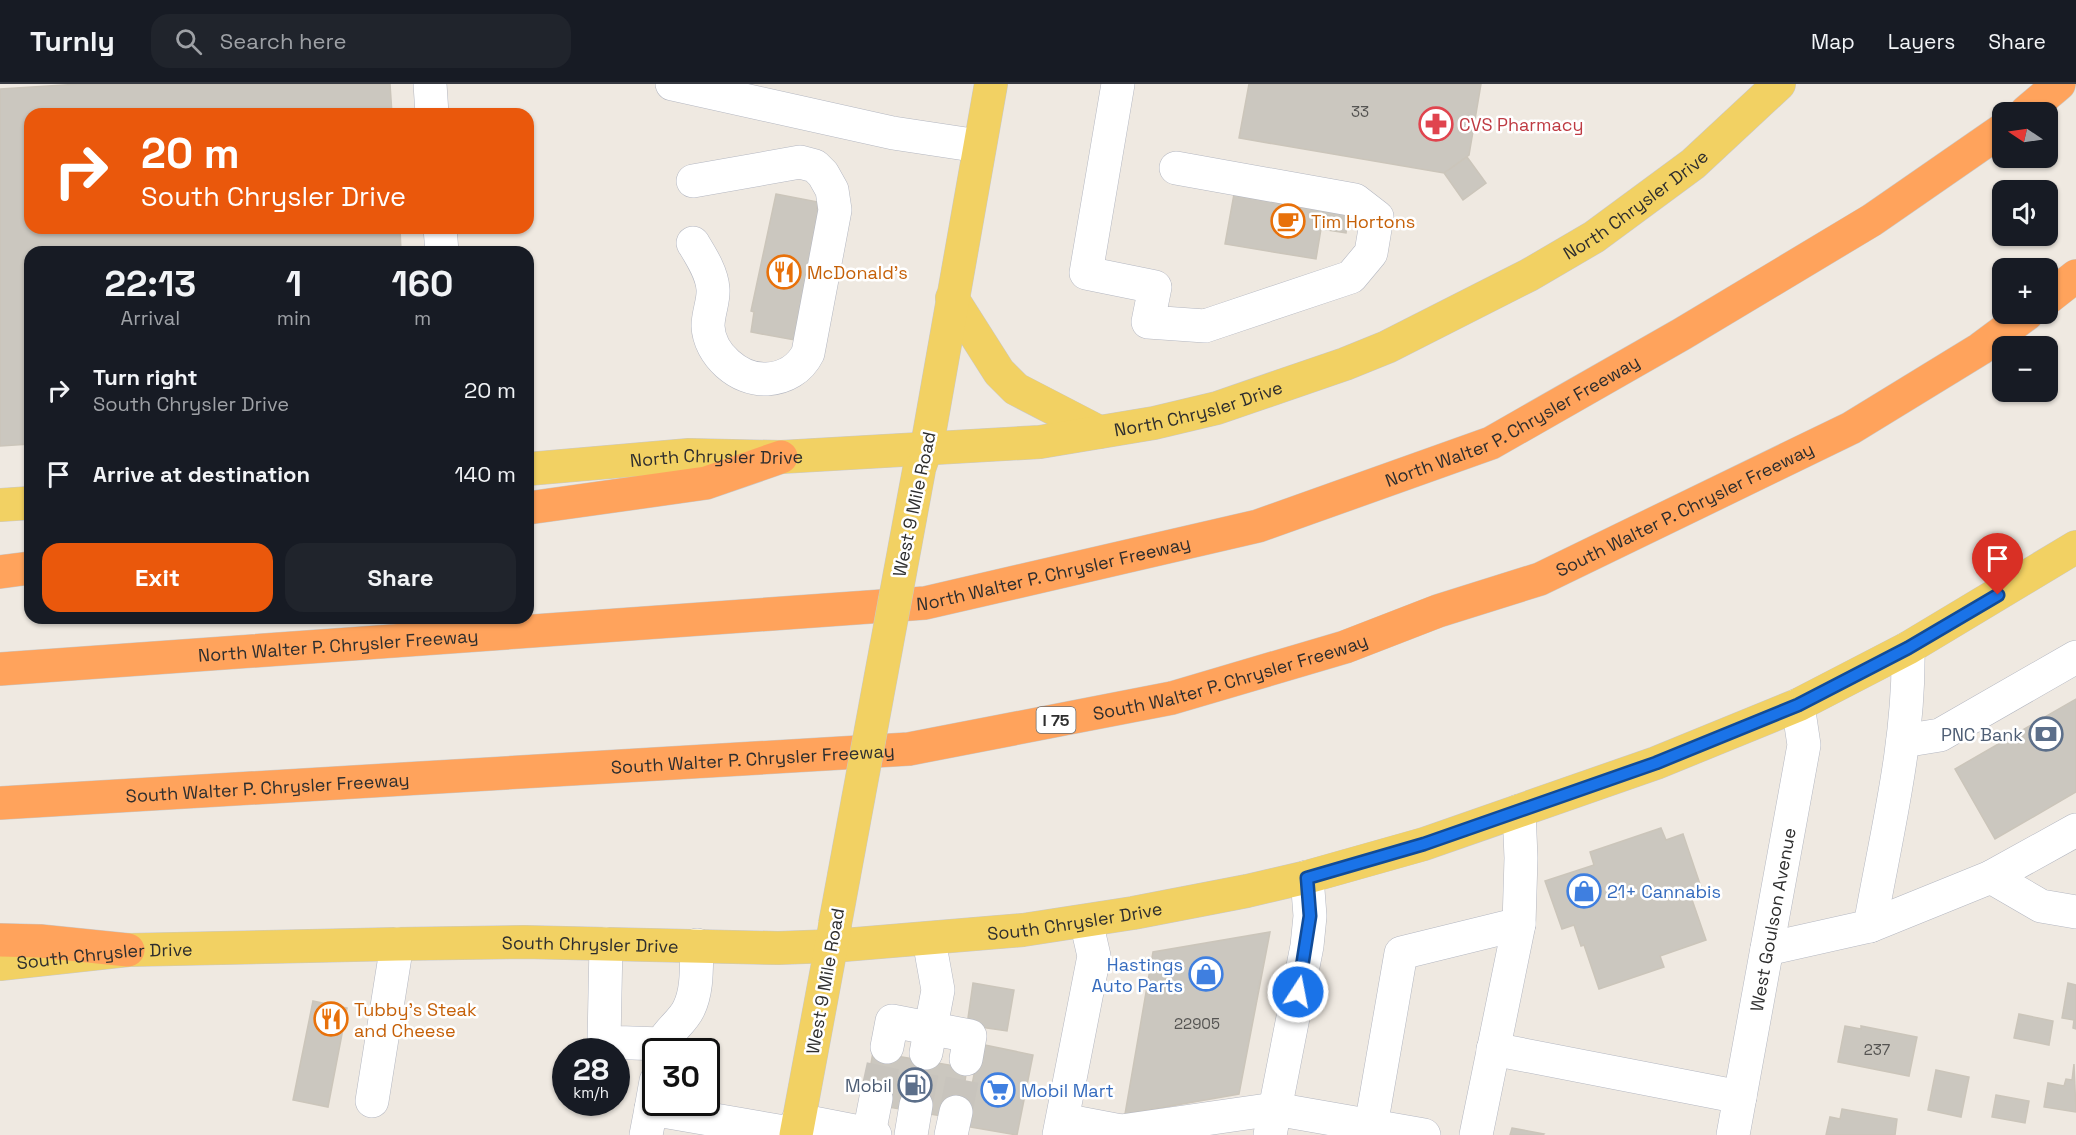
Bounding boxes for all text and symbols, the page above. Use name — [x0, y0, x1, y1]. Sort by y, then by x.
search box — [151, 14, 571, 68]
text: Turnly — [30, 23, 115, 59]
icon: search — [172, 25, 205, 58]
text: Search here — [220, 27, 347, 55]
text: Map — [1811, 28, 1855, 55]
text: Layers — [1888, 28, 1955, 55]
text: Share — [1988, 28, 2046, 55]
house number: 33 — [1351, 102, 1369, 121]
north arrow — [1992, 102, 2058, 168]
map controls — [1992, 102, 2058, 402]
pharmacy icon: CVS Pharmacy — [1418, 106, 1454, 142]
place label: CVS Pharmacy — [1459, 113, 1583, 136]
text: 20 m — [141, 127, 240, 180]
icon: right — [42, 132, 120, 210]
street label: North Chrysler Drive — [1559, 145, 1713, 264]
text: South Chrysler Drive — [141, 179, 406, 214]
button: sound — [1992, 180, 2058, 246]
cafe icon: Tim Hortons — [1270, 203, 1306, 239]
place label: Tim Hortons — [1311, 210, 1415, 233]
restaurant icon: McDonald's — [766, 254, 802, 290]
button: + — [1992, 258, 2058, 324]
text: 22:13 — [105, 261, 196, 307]
text: 1 — [286, 261, 302, 307]
text: 160 — [392, 261, 453, 307]
place label: McDonald's — [807, 261, 908, 284]
text: Arrival — [121, 305, 180, 331]
text: min — [277, 305, 311, 331]
text: m — [414, 305, 431, 331]
button: − — [1992, 336, 2058, 402]
street label: North Walter P. Chrysler Freeway — [1382, 349, 1643, 491]
text: Turn right — [93, 363, 198, 391]
icon: right — [42, 374, 75, 407]
street label: North Chrysler Drive — [1112, 375, 1285, 441]
text: 20 m — [464, 376, 516, 404]
text: South Chrysler Drive — [93, 391, 289, 417]
street label: West 9 Mile Road — [887, 429, 941, 579]
street label: South Walter P. Chrysler Freeway — [1552, 436, 1817, 581]
street label: North Chrysler Drive — [629, 443, 804, 472]
icon: arrive — [42, 458, 75, 491]
text: Arrive at destination — [93, 460, 310, 488]
text: 140 m — [454, 460, 516, 488]
street label: North Walter P. Chrysler Freeway — [915, 531, 1193, 615]
pin — [1972, 533, 2023, 595]
icon: arrive — [1981, 542, 2014, 575]
button: Exit — [42, 543, 273, 612]
button: Share — [285, 543, 516, 612]
street label: North Walter P. Chrysler Freeway — [197, 623, 479, 666]
street label: South Walter P. Chrysler Freeway — [1091, 628, 1371, 725]
road number: I 75 — [1036, 707, 1076, 733]
bank icon: PNC Bank — [2028, 716, 2064, 752]
place label: PNC Bank — [1941, 723, 2023, 746]
street label: South Walter P. Chrysler Freeway — [610, 738, 895, 778]
street label: South Walter P. Chrysler Freeway — [125, 767, 410, 807]
street label: West Goulson Avenue — [1744, 826, 1800, 1013]
shop icon: 21+ Cannabis — [1566, 873, 1602, 909]
place label: 21+ Cannabis — [1607, 880, 1721, 903]
street label: South Chrysler Drive — [986, 896, 1164, 944]
street label: West 9 Mile Road — [801, 906, 849, 1056]
street label: South Chrysler Drive — [502, 931, 679, 957]
street label: South Chrysler Drive — [15, 937, 193, 974]
place label: Hastings Auto Parts — [1091, 953, 1183, 997]
shop icon: Hastings Auto Parts — [1188, 956, 1224, 992]
position arrow — [1266, 960, 1330, 1024]
place label: Tubby's Steak and Cheese — [354, 998, 477, 1042]
restaurant icon: Tubby's Steak and Cheese — [313, 1001, 349, 1037]
house number: 22905 — [1174, 1014, 1220, 1033]
speed limit sign: 30 — [642, 1038, 720, 1116]
house number: 237 — [1864, 1040, 1890, 1059]
text: 28 — [573, 1050, 609, 1089]
fuel station icon: Mobil — [897, 1067, 933, 1103]
supermarket icon: Mobil Mart — [980, 1072, 1016, 1108]
place label: Mobil — [845, 1074, 892, 1097]
place label: Mobil Mart — [1021, 1079, 1114, 1102]
text: km/h — [573, 1083, 609, 1102]

